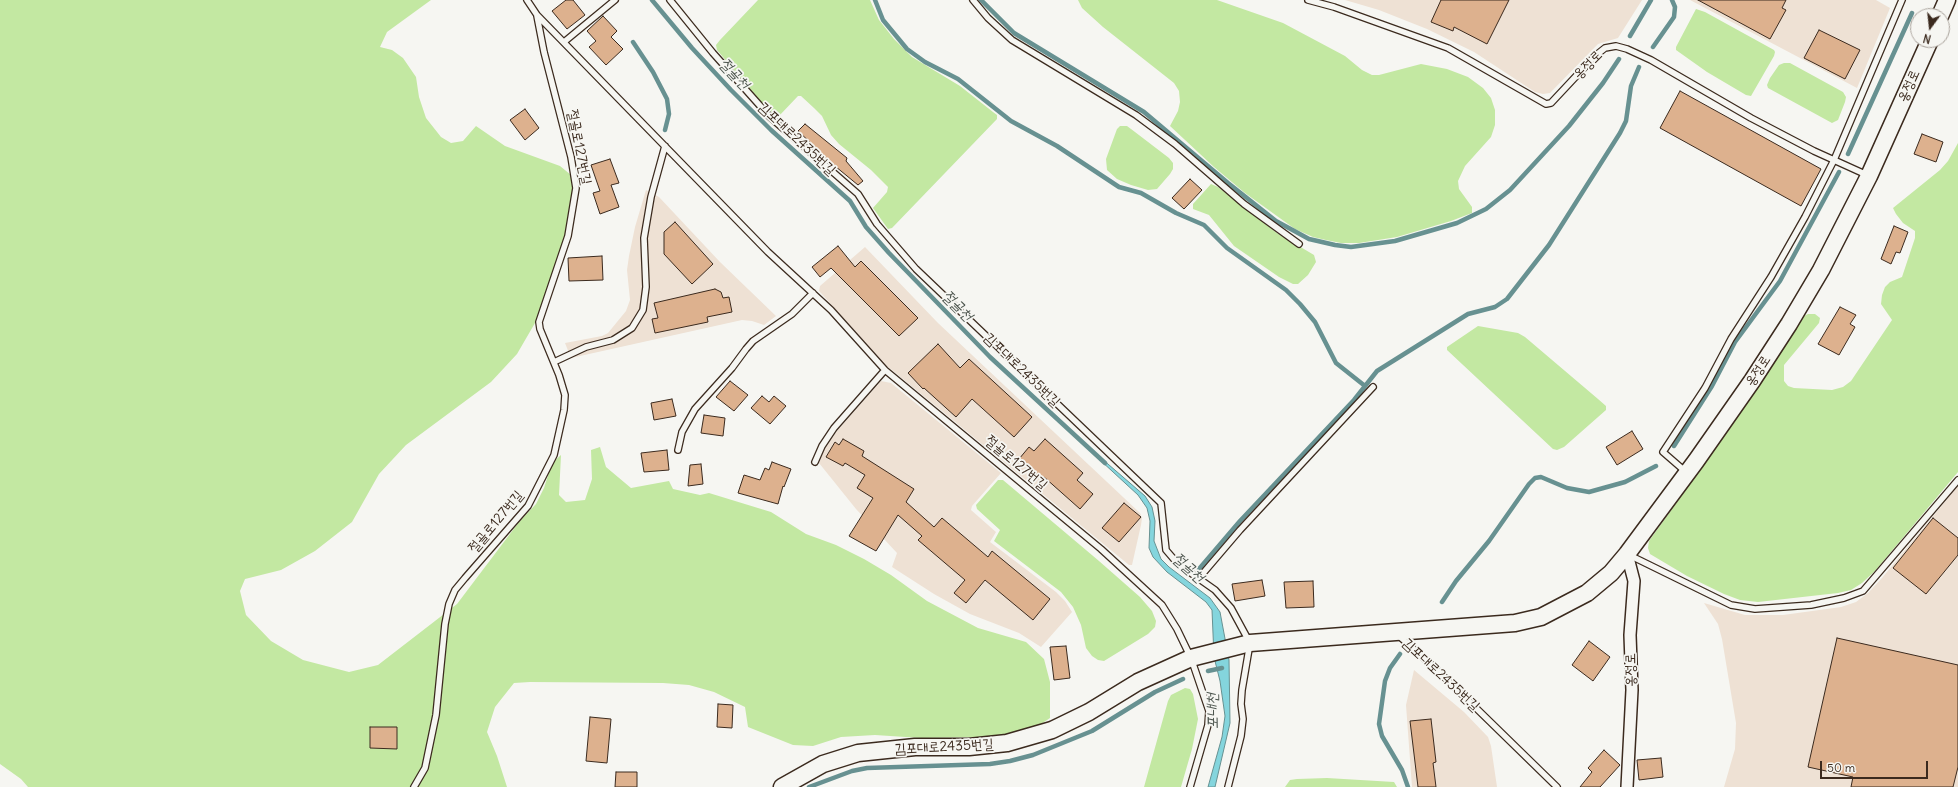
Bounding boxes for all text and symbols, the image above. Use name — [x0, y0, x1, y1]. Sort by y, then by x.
north arrow — [1910, 8, 1950, 48]
text: N — [1922, 31, 1933, 46]
street label: 옹정로 — [1570, 47, 1606, 83]
water label: 절골천 — [715, 55, 753, 93]
street label: 옹정로 — [1894, 67, 1924, 105]
street label: 김포대로2435번길 — [755, 99, 839, 179]
street label: 절골로127번길 — [563, 108, 595, 186]
water label: 절골천 — [938, 287, 976, 325]
street label: 김포대로2435번길 — [981, 330, 1063, 410]
street label: 옹정로 — [1742, 352, 1774, 390]
street label: 절골로127번길 — [981, 432, 1051, 494]
street label: 절골로127번길 — [465, 487, 527, 557]
water label: 절골천 — [1168, 549, 1208, 587]
street label: 김포대로2435번길 — [1399, 635, 1483, 715]
street label: 옹정로 — [1622, 653, 1640, 687]
water label: 포내천 — [1204, 693, 1222, 729]
street label: 김포대로2435번길 — [894, 736, 994, 758]
scale bar — [1822, 753, 1930, 779]
text: 50 m — [1827, 760, 1855, 775]

